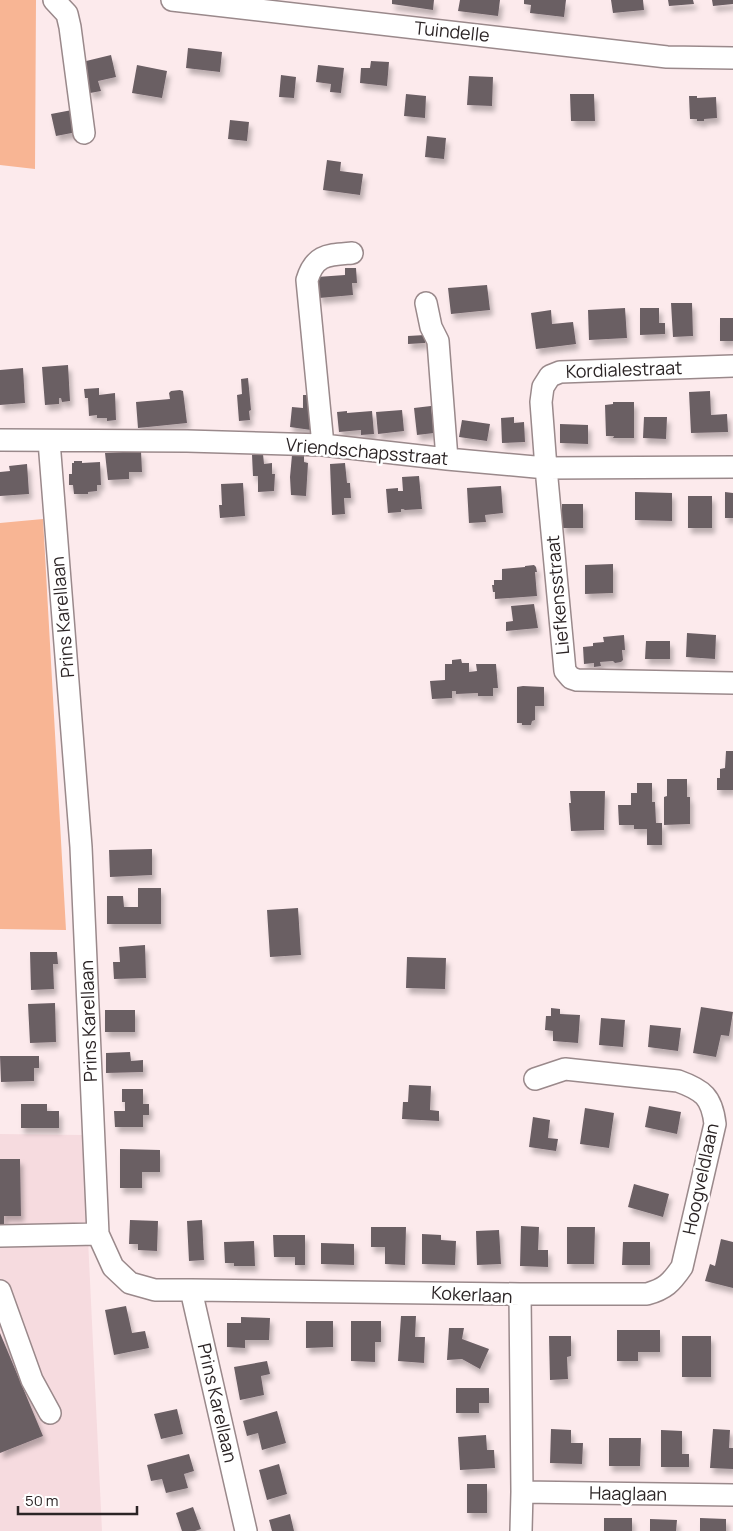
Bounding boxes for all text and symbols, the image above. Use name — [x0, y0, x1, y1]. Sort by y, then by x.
street label: Tuindelle — [413, 15, 491, 47]
street label: Kordialestraat — [565, 355, 683, 383]
street label: Vriendschapsstraat — [285, 432, 449, 470]
street label: Liefkensstraat — [540, 534, 574, 656]
street label: Prins Karellaan — [45, 555, 79, 679]
street label: Prins Karellaan — [74, 960, 102, 1082]
street label: Hoogveldlaan — [677, 1121, 724, 1237]
street label: Kokerlaan — [431, 1280, 513, 1308]
street label: Prins Karellaan — [193, 1341, 243, 1465]
street label: Haaglaan — [589, 1480, 667, 1506]
scale bar — [18, 1484, 136, 1516]
text: 50 m — [25, 1490, 59, 1511]

